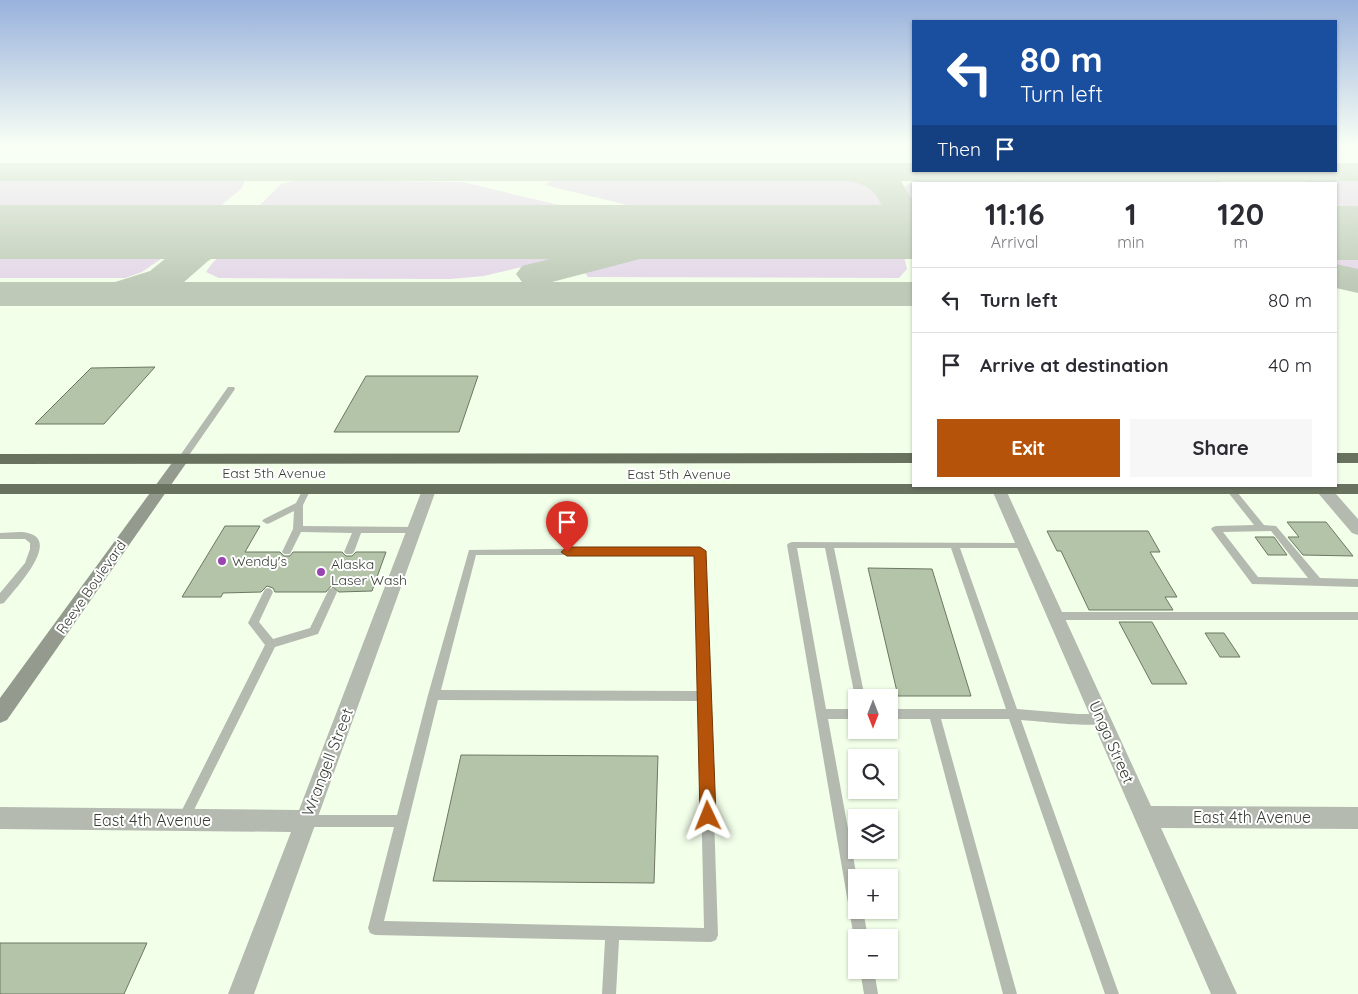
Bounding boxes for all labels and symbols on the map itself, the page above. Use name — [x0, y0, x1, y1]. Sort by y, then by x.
street label: East 5th Avenue — [222, 464, 326, 482]
street label: East 5th Avenue — [627, 465, 731, 483]
pin — [546, 501, 588, 552]
street label: Reeve Boulevard — [52, 537, 130, 637]
place label: Wendy's — [232, 552, 287, 570]
marker: Wendy's — [216, 555, 228, 567]
place label: Alaska Laser Wash — [331, 555, 407, 589]
marker: Alaska Laser Wash — [315, 566, 327, 578]
north arrow — [848, 689, 898, 739]
street label: Unga Street — [1085, 698, 1139, 786]
street label: Wrangell Street — [297, 705, 357, 819]
position arrow — [681, 789, 733, 841]
street label: East 4th Avenue — [1193, 807, 1311, 827]
street label: East 4th Avenue — [93, 810, 211, 830]

